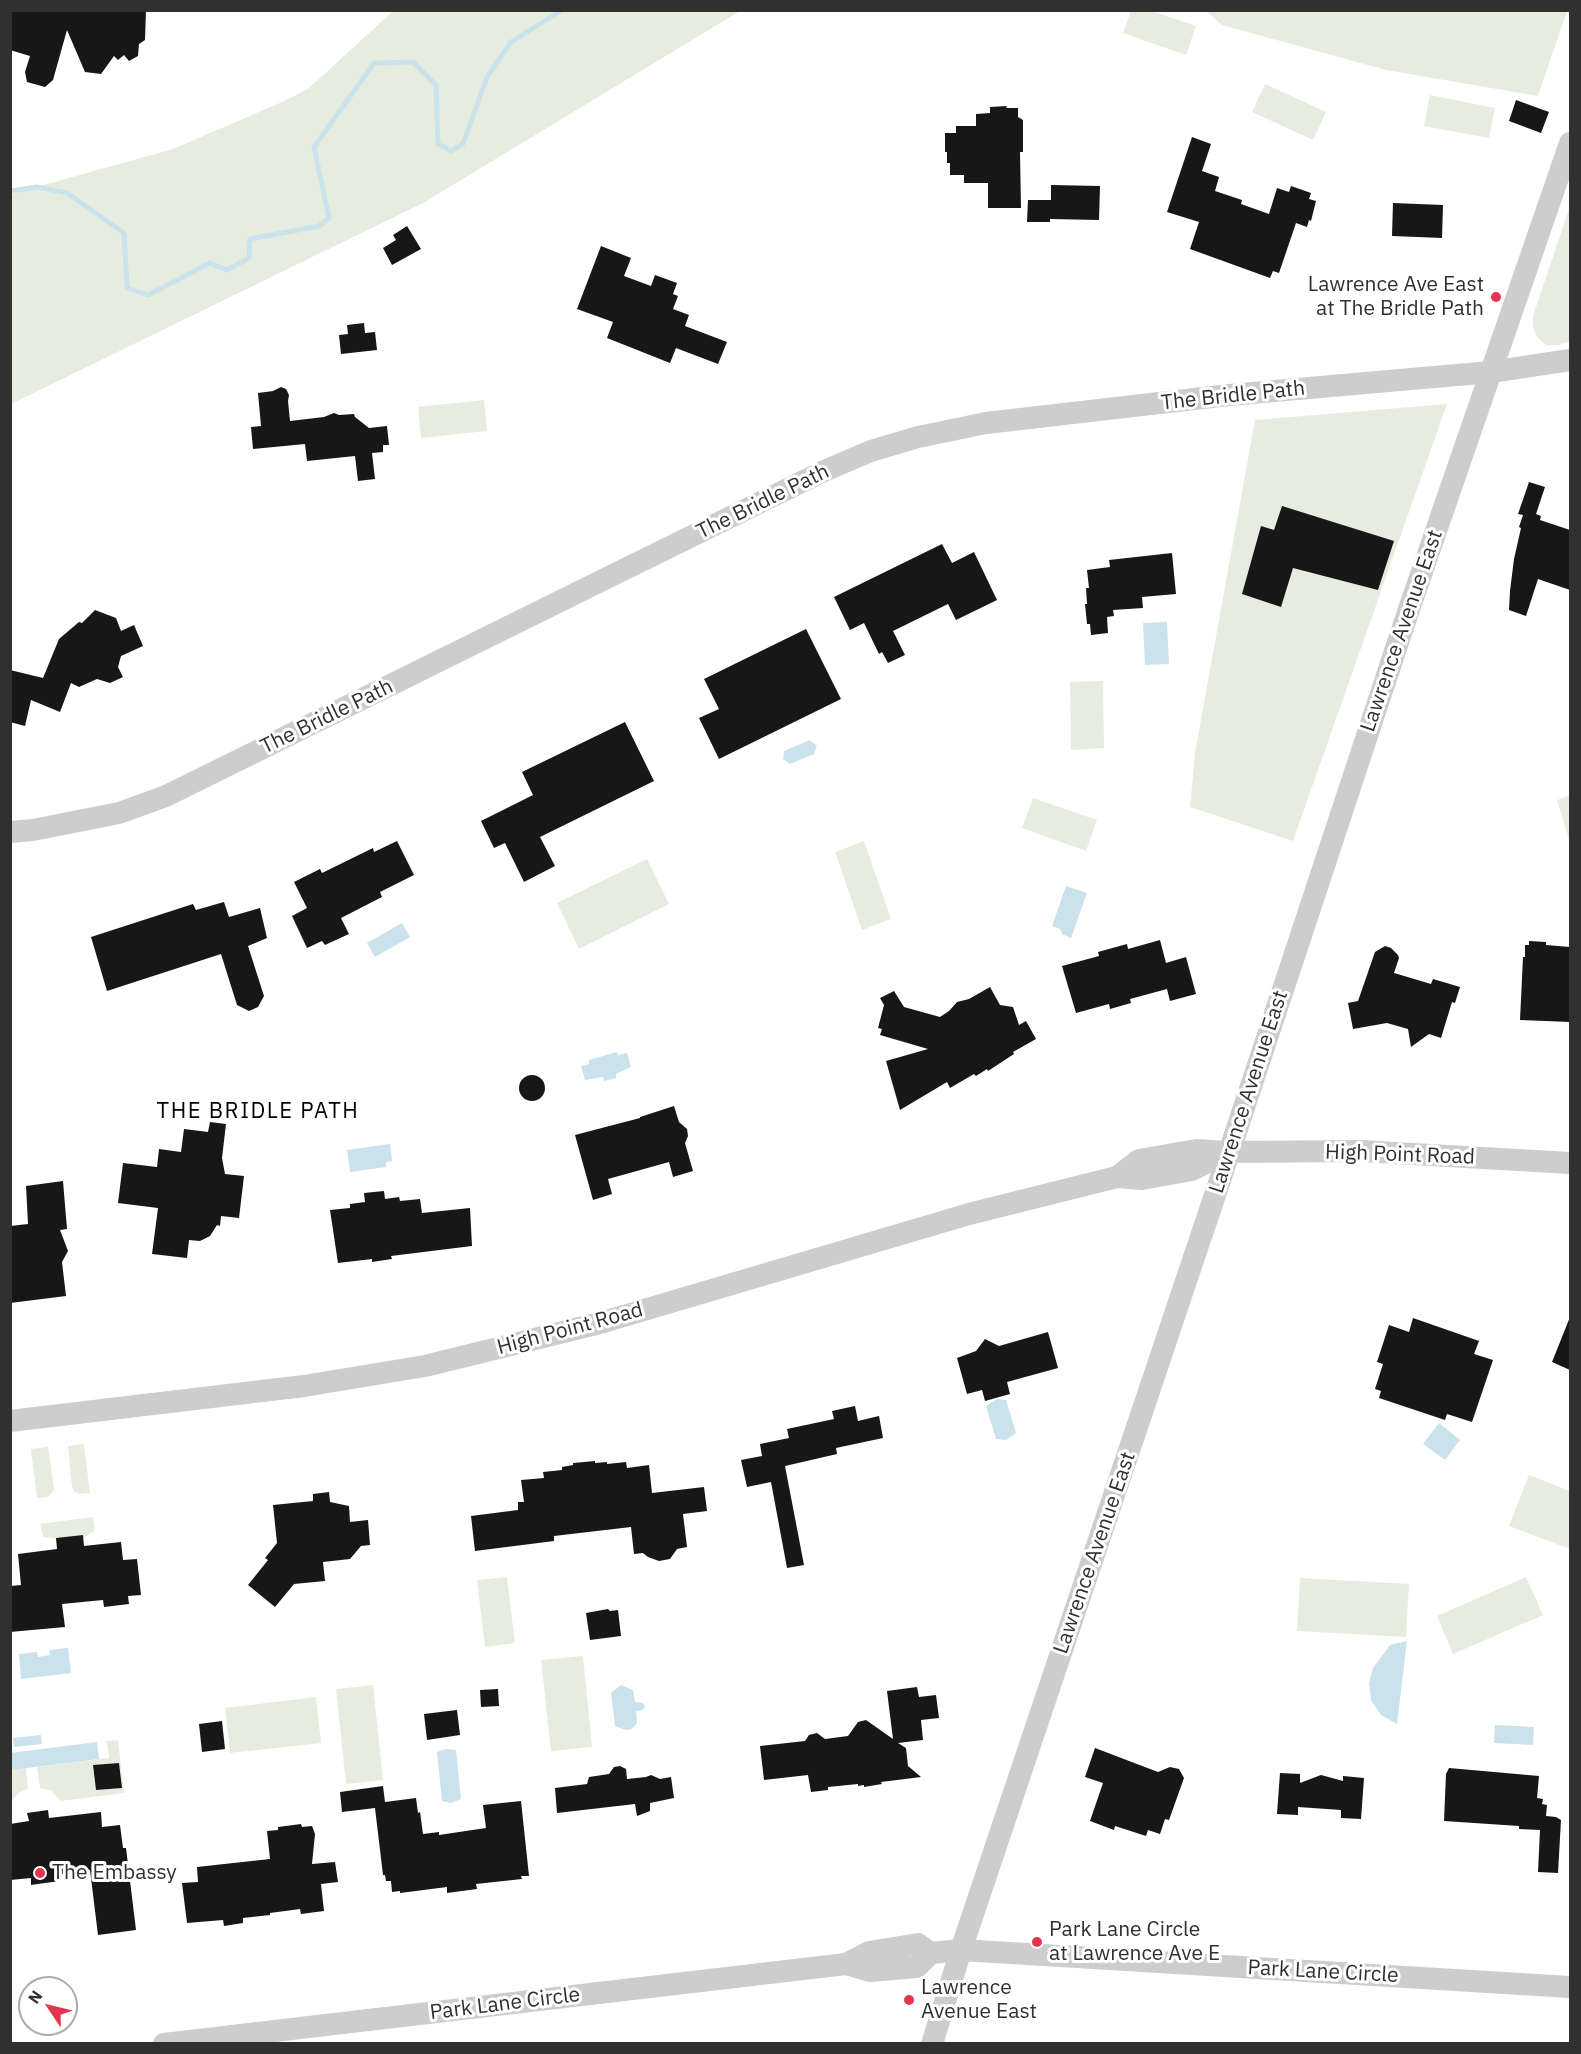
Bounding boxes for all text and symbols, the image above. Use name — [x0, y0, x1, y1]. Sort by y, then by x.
place label: Lawrence Ave East at The Bridle Path — [1308, 272, 1484, 322]
marker: Lawrence Ave East at The Bridle Path — [1489, 290, 1503, 304]
street label: The Bridle Path — [1160, 376, 1306, 416]
street label: The Bridle Path — [693, 459, 833, 545]
street label: Lawrence Avenue East — [1356, 527, 1448, 735]
street label: The Bridle Path — [257, 674, 397, 760]
street label: Lawrence Avenue East — [1204, 987, 1294, 1197]
district label: THE BRIDLE PATH — [157, 1099, 359, 1125]
street label: High Point Road — [1325, 1140, 1475, 1170]
street label: High Point Road — [494, 1297, 646, 1361]
street label: Lawrence Avenue East — [1049, 1449, 1141, 1657]
place label: The Embassy — [52, 1860, 177, 1886]
marker: The Embassy — [33, 1866, 47, 1880]
place label: Park Lane Circle at Lawrence Ave E — [1049, 1917, 1220, 1967]
marker: Park Lane Circle at Lawrence Ave E — [1030, 1935, 1044, 1949]
street label: Park Lane Circle — [1247, 1955, 1399, 1989]
place label: Lawrence Avenue East — [921, 1975, 1037, 2025]
north arrow — [18, 1976, 78, 2036]
street label: Park Lane Circle — [428, 1982, 582, 2026]
text: N — [23, 1986, 46, 2007]
marker: Lawrence Avenue East — [902, 1993, 916, 2007]

